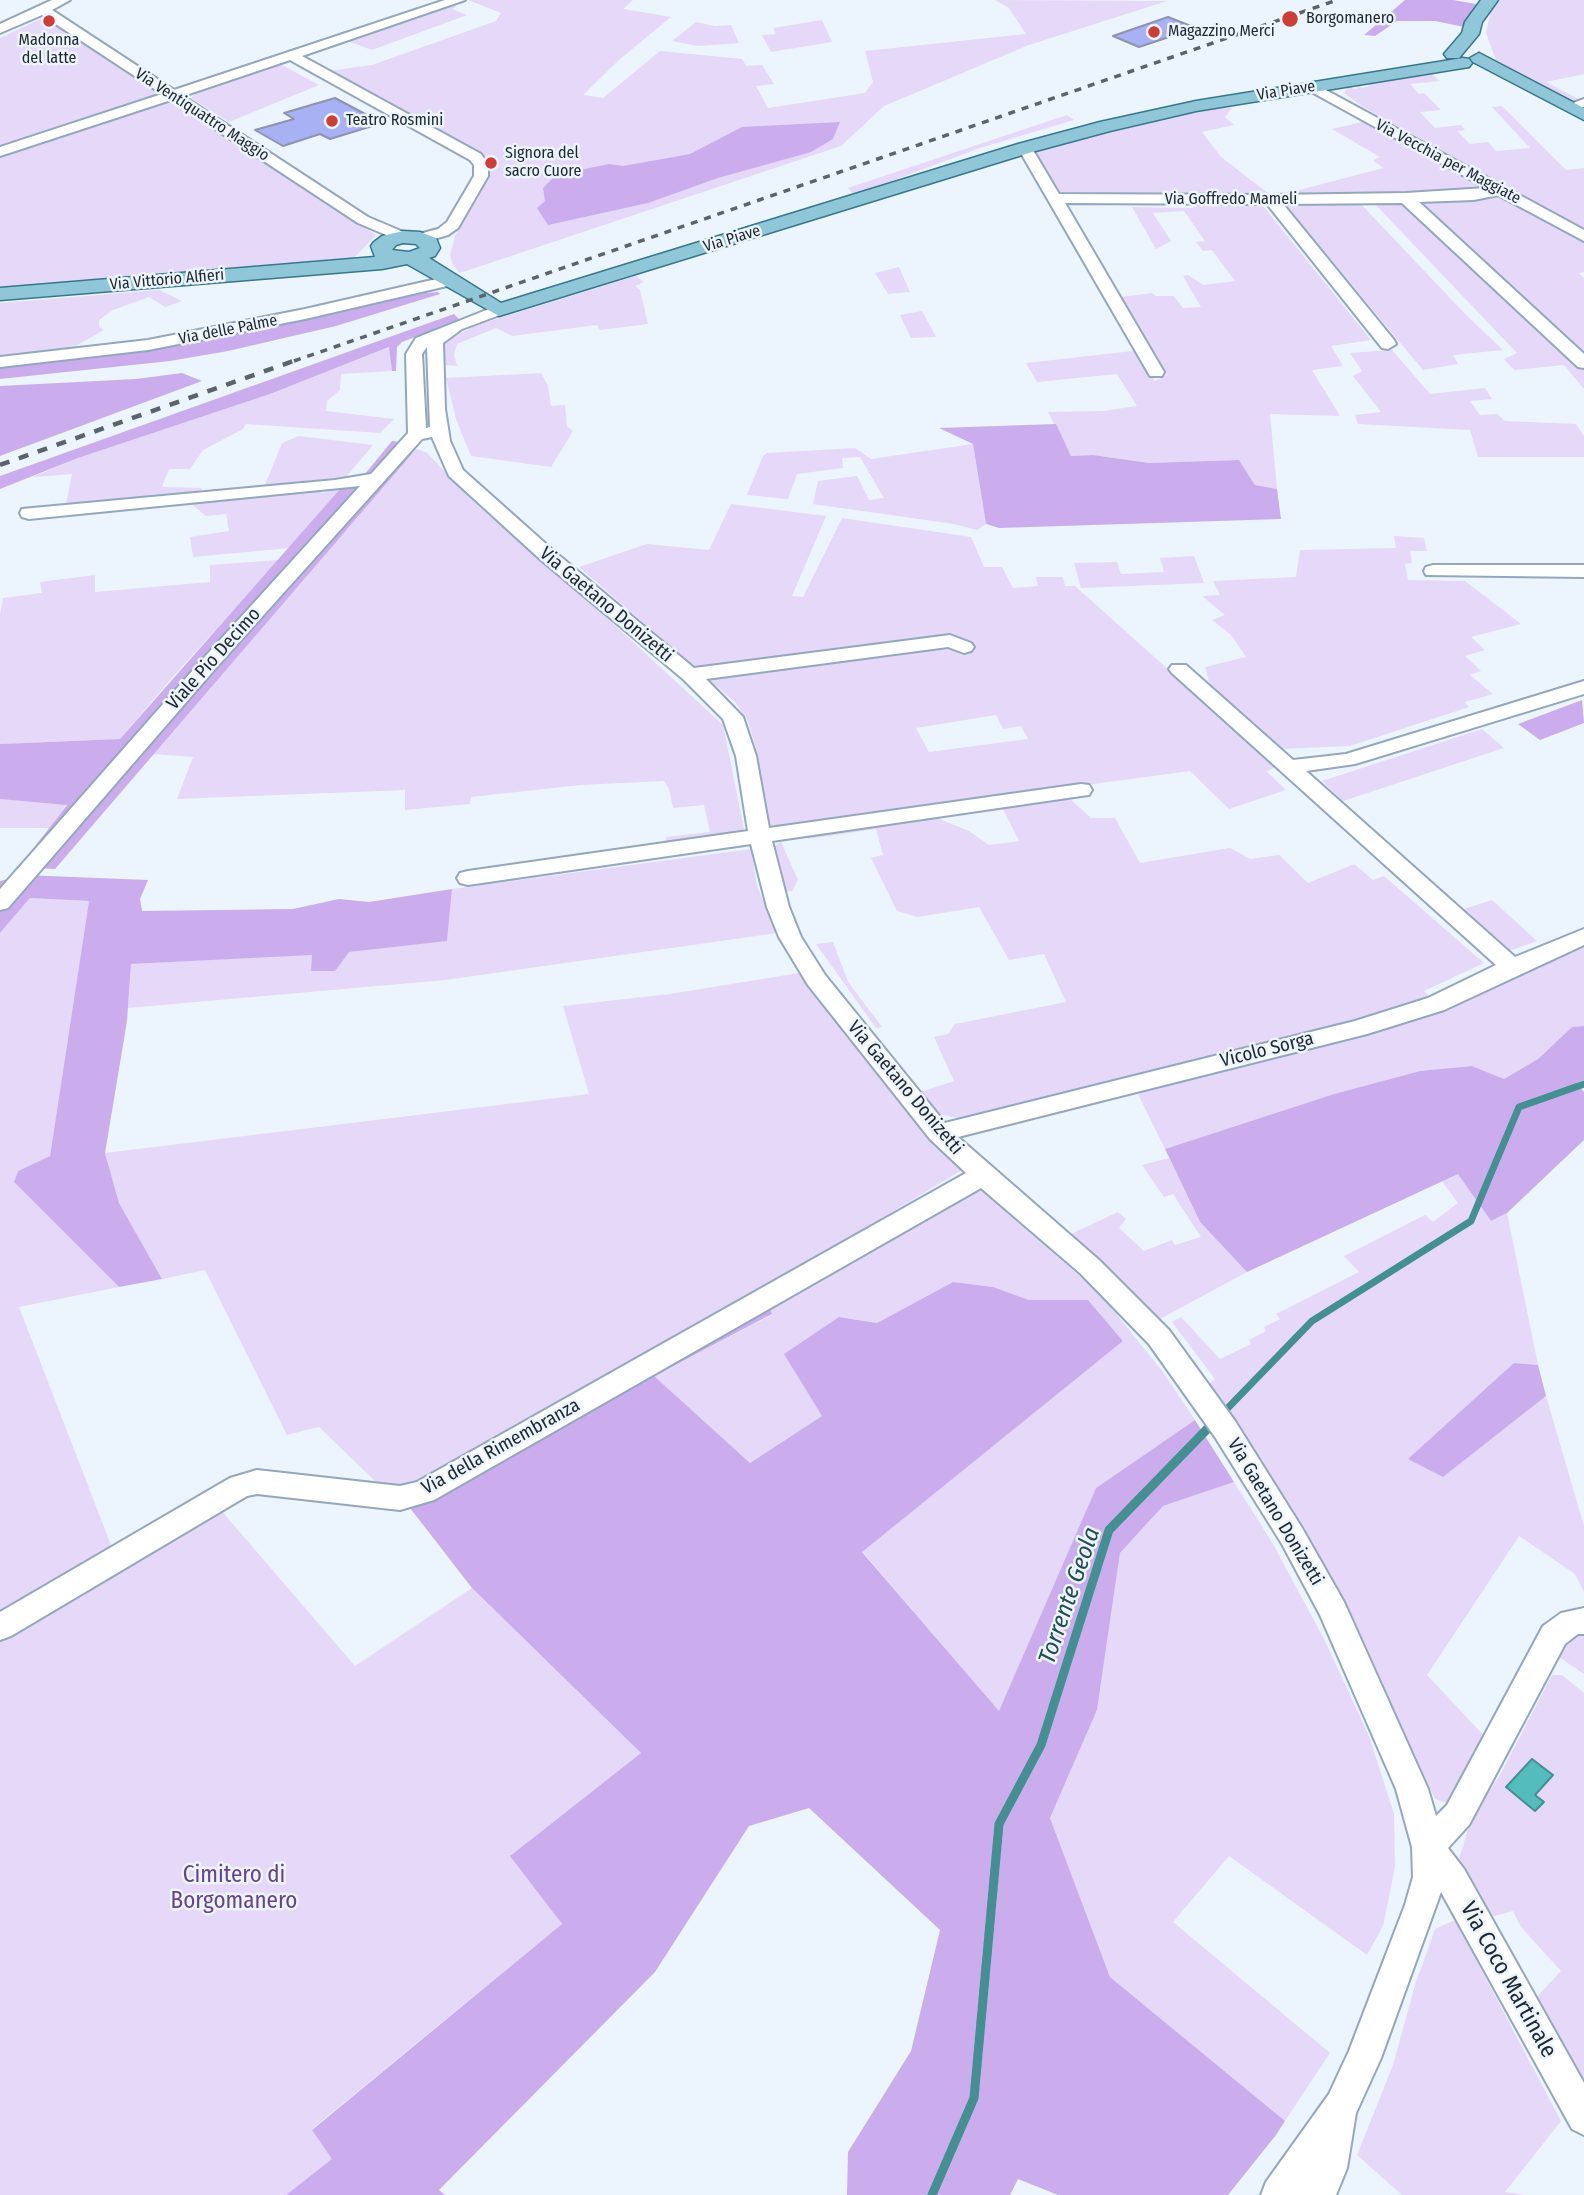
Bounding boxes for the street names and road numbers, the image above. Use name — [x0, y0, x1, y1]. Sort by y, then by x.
street label: Via Ventiquattro Maggio — [131, 64, 273, 166]
street label: Via Piave — [1255, 77, 1317, 105]
street label: Via Vecchia per Maggiate — [1372, 116, 1524, 208]
street label: Via Goffredo Mameli — [1165, 190, 1297, 210]
street label: Via Piave — [701, 221, 763, 257]
street label: Via Vittorio Alfieri — [109, 265, 225, 295]
street label: Via delle Palme — [177, 311, 279, 349]
street label: Via Gaetano Donizetti — [535, 542, 677, 668]
street label: Viale Pio Decimo — [162, 603, 266, 715]
street label: Via Gaetano Donizetti — [842, 1017, 968, 1159]
street label: Vicolo Sorga — [1218, 1027, 1316, 1073]
street label: Via della Rimembranza — [418, 1394, 584, 1500]
street label: Via Gaetano Donizetti — [1222, 1434, 1328, 1590]
street label: Via Coco Martinale — [1454, 1897, 1562, 2063]

